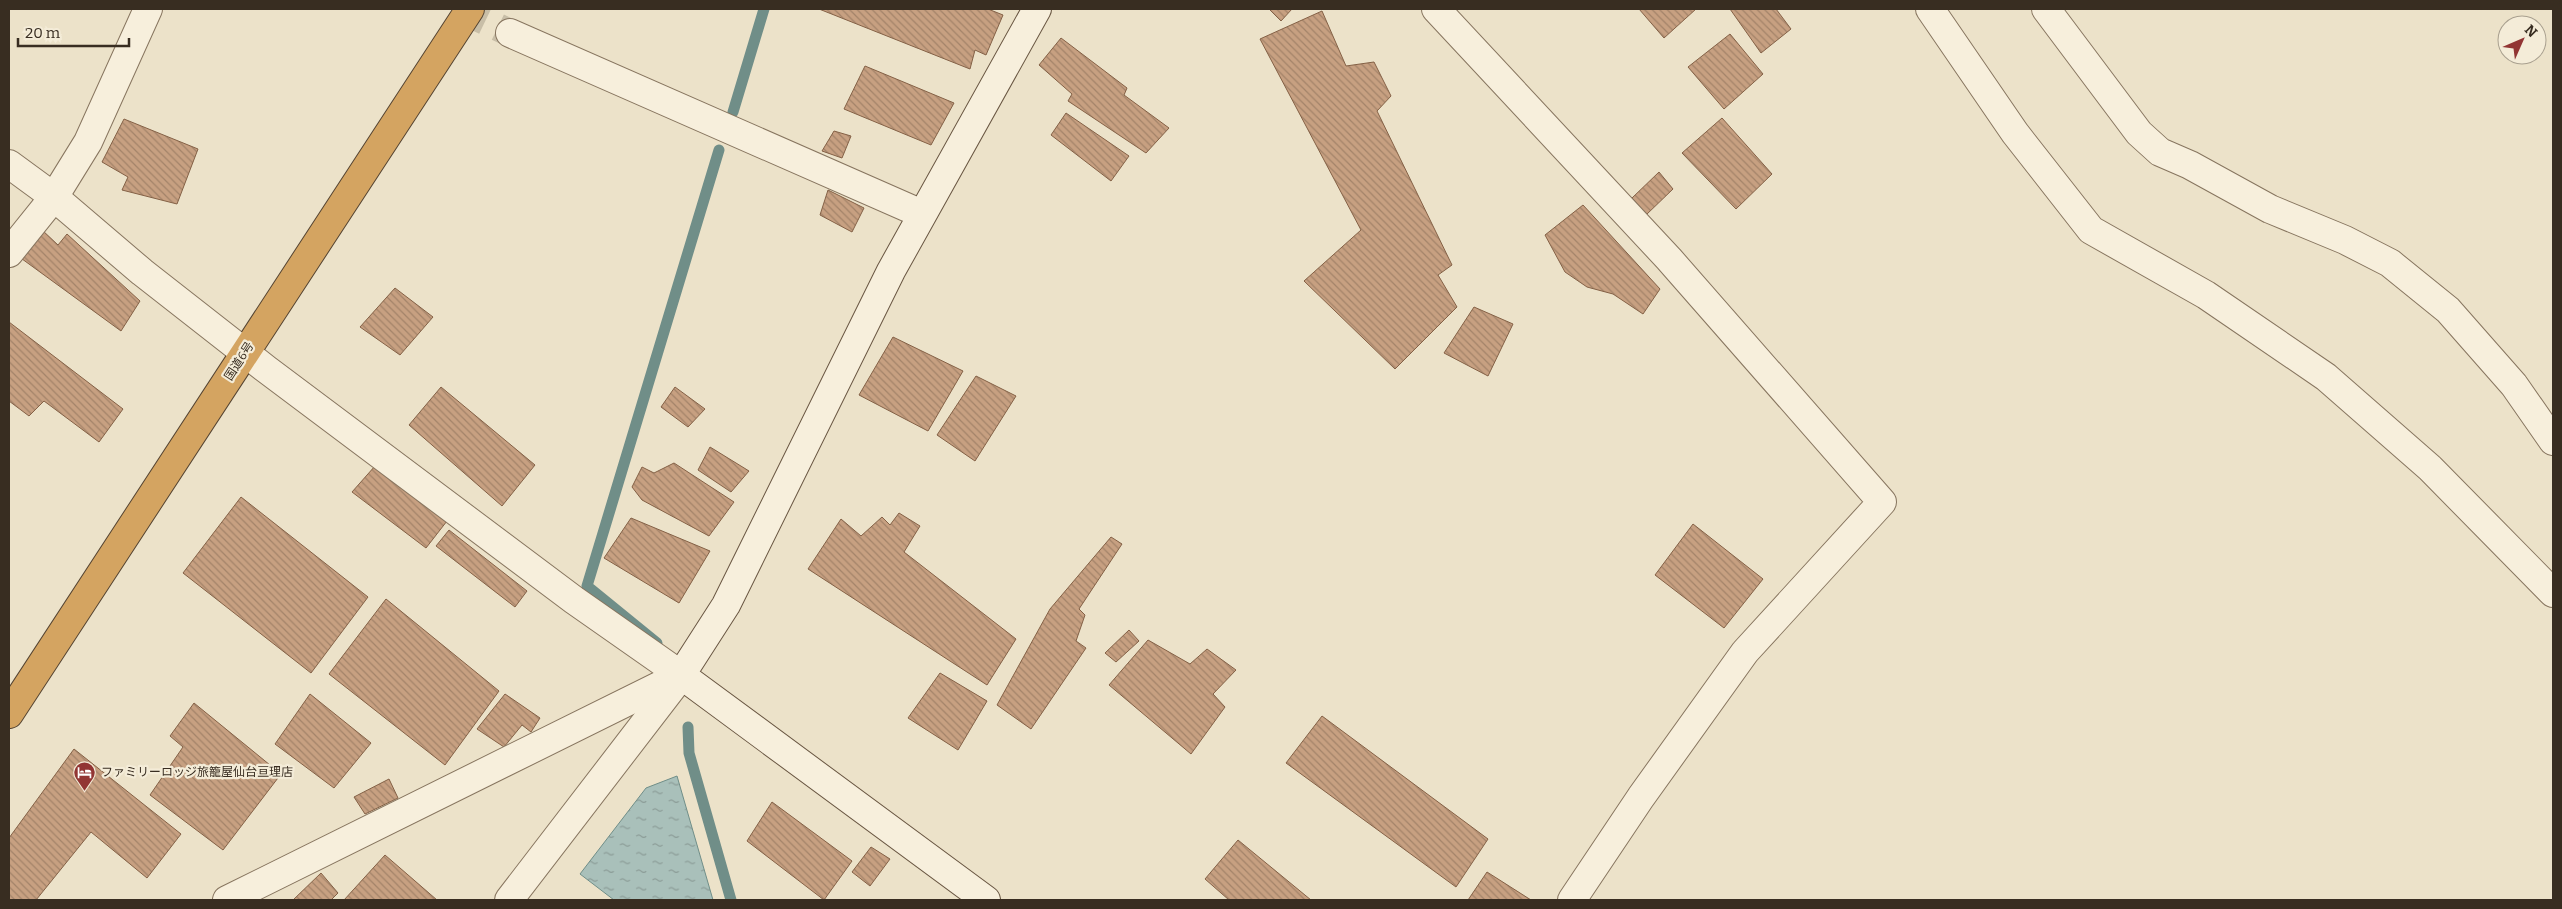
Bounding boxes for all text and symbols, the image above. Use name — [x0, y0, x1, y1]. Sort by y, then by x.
scale bar — [18, 15, 129, 47]
north arrow — [2497, 15, 2547, 65]
text: N — [2521, 21, 2541, 41]
text: 20 m — [25, 24, 61, 42]
street label: 国道6号 — [221, 339, 257, 383]
hotel icon: ファミリーロッジ旅籠屋仙台亘理店 — [73, 760, 97, 791]
place label: ファミリーロッジ旅籠屋仙台亘理店 — [101, 765, 293, 779]

